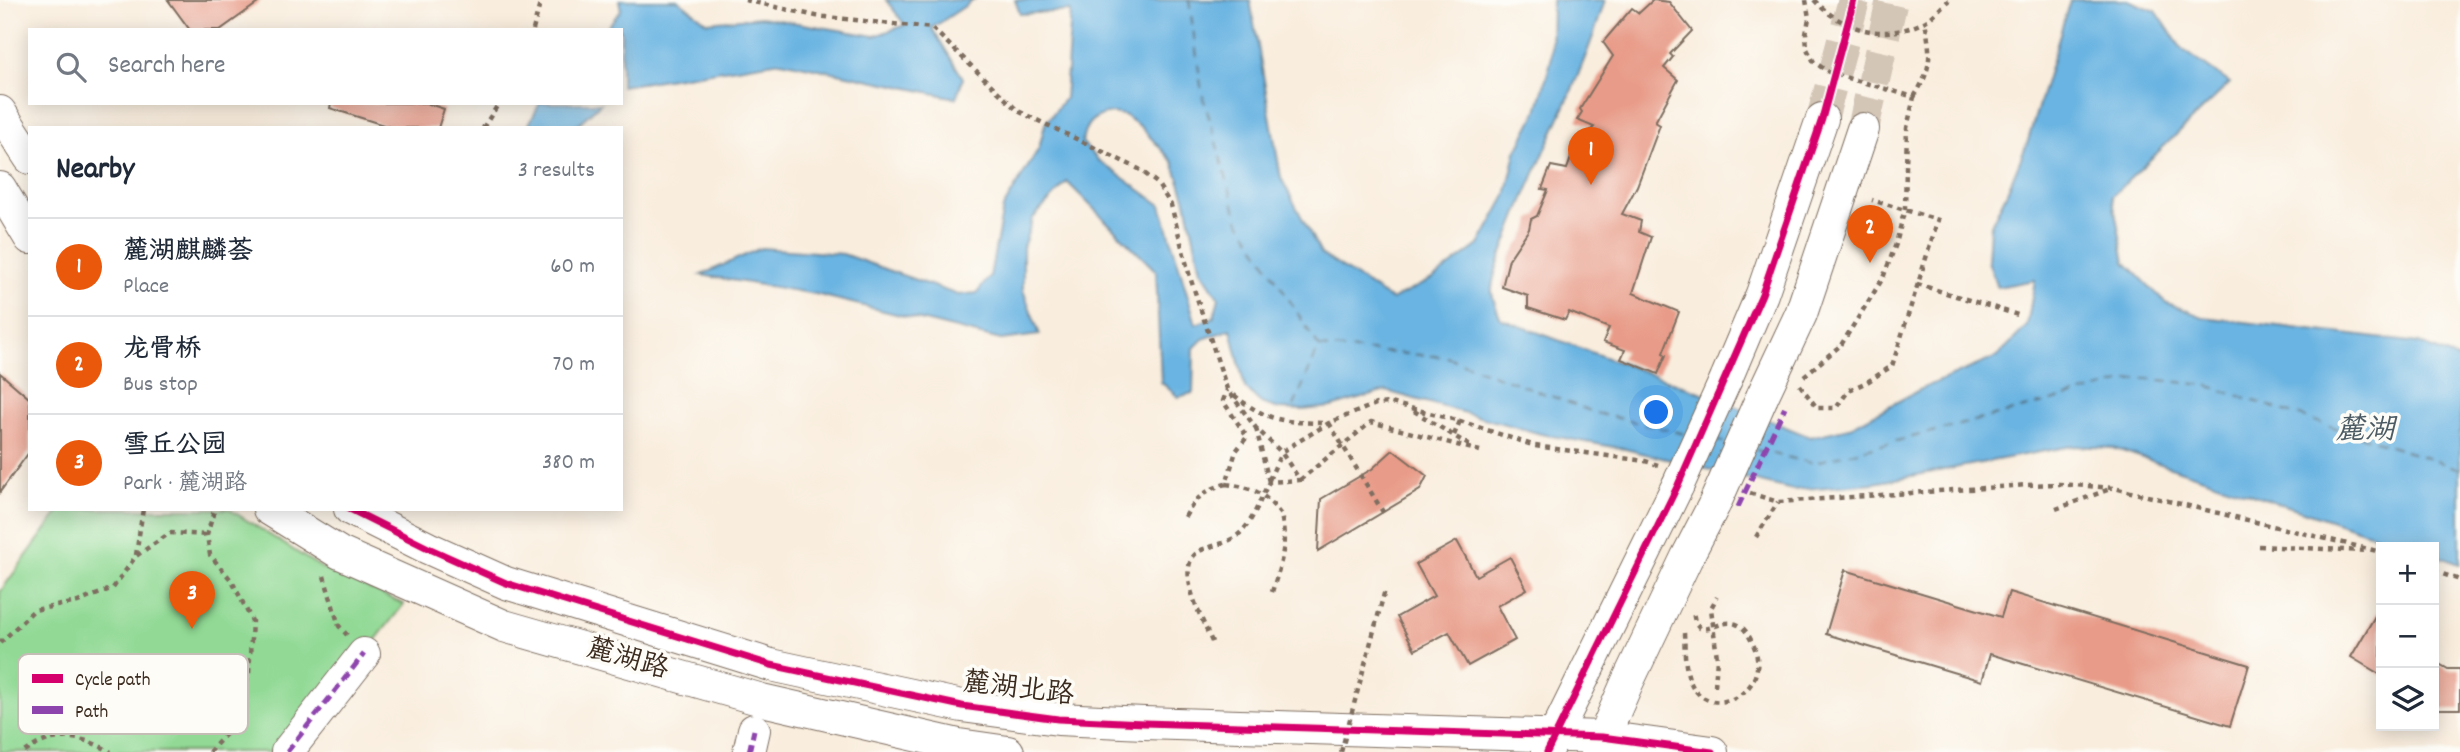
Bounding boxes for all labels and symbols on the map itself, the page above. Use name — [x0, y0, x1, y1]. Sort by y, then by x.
pin: 1 — [1568, 127, 1614, 185]
pin: 2 — [1847, 205, 1893, 263]
your location — [1639, 395, 1673, 429]
water label: 麓湖 — [2335, 411, 2398, 454]
pin: 3 — [169, 571, 215, 629]
street label: 麓湖路 — [581, 630, 673, 692]
legend — [18, 654, 248, 734]
street label: 麓湖北路 — [960, 664, 1076, 718]
text: Cycle path — [75, 668, 150, 695]
text: Path — [75, 700, 108, 727]

